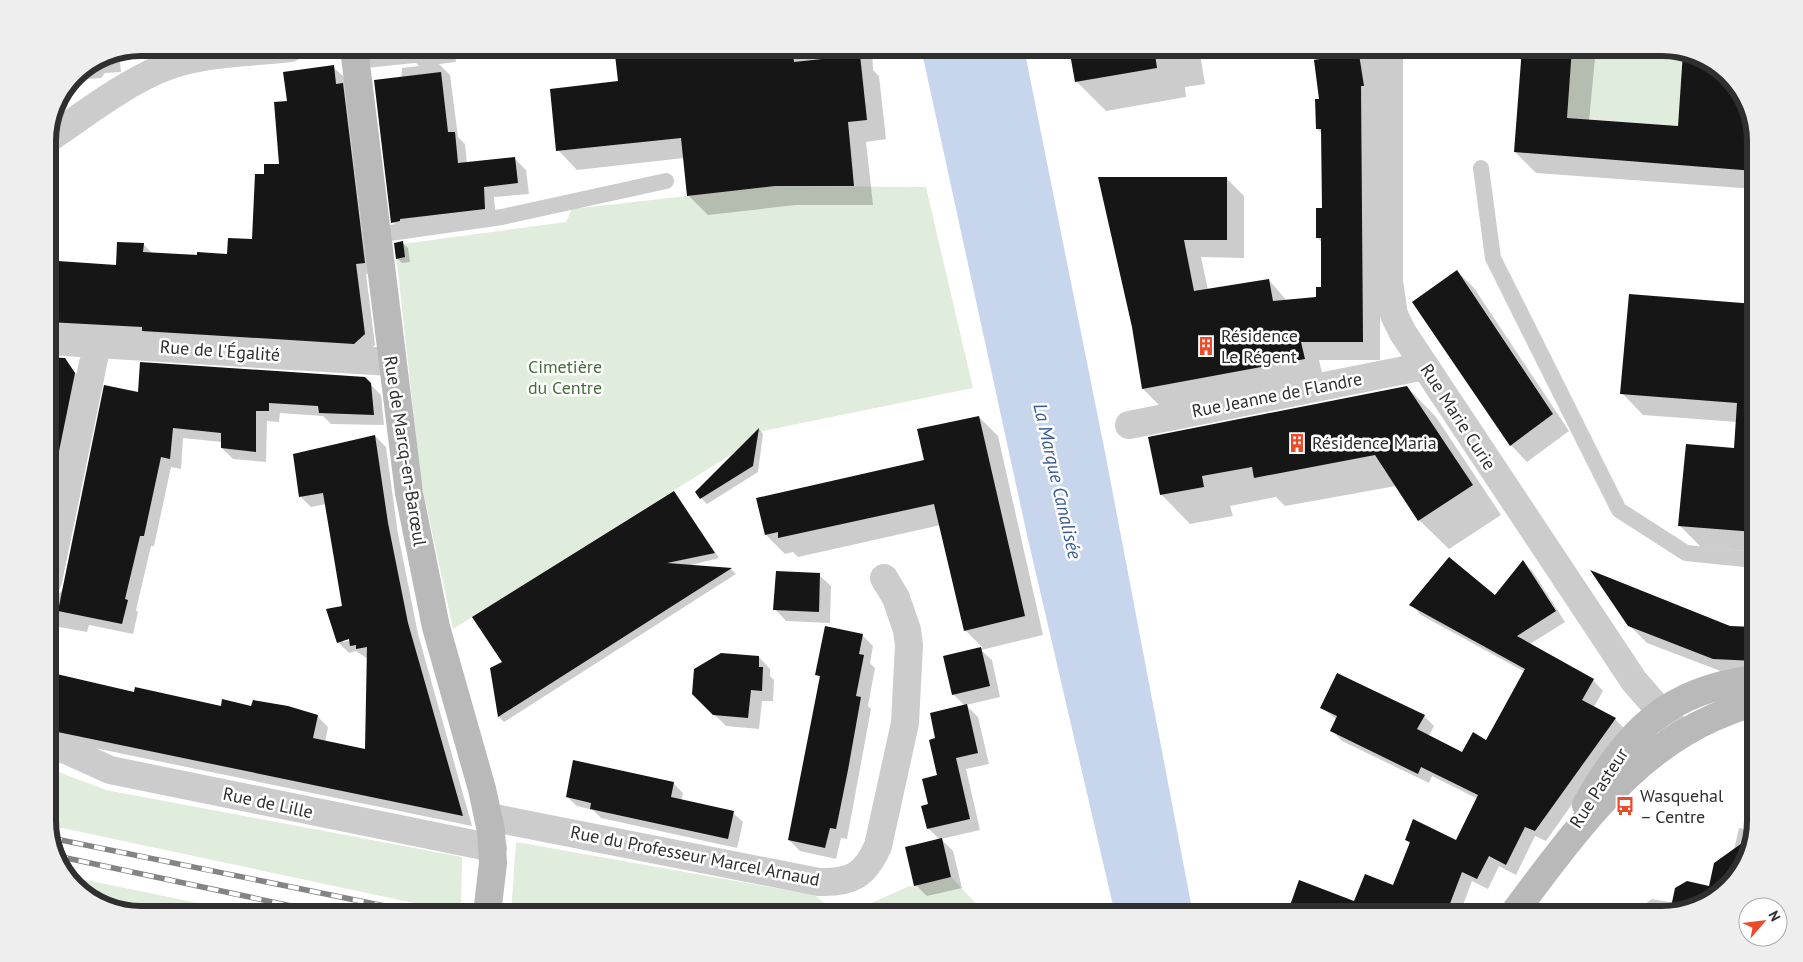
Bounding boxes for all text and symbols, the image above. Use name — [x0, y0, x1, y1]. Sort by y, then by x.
place label: Résidence Le Régent — [1221, 324, 1298, 368]
street label: Rue de l'Égalité — [159, 335, 281, 366]
building icon: Résidence Le Régent — [1195, 335, 1217, 357]
street label: Rue de Marcq-en-Barœul — [379, 354, 432, 548]
park label: Cimetière du Centre — [528, 355, 602, 399]
street label: Rue Marie Curie — [1416, 359, 1501, 474]
street label: Rue Jeanne de Flandre — [1190, 367, 1364, 422]
water label: La Marque Canalisée — [1028, 401, 1088, 561]
place label: Résidence Maria — [1312, 431, 1437, 454]
building icon: Résidence Maria — [1286, 432, 1308, 454]
street label: Rue Pasteur — [1564, 743, 1633, 832]
street label: Rue de Lille — [221, 782, 315, 823]
place label: Wasquehal – Centre — [1640, 784, 1724, 828]
bus stop icon: Wasquehal – Centre — [1614, 795, 1636, 817]
street label: Rue du Professeur Marcel Arnaud — [569, 820, 822, 891]
north arrow — [1738, 897, 1788, 947]
text: N — [1764, 908, 1785, 924]

